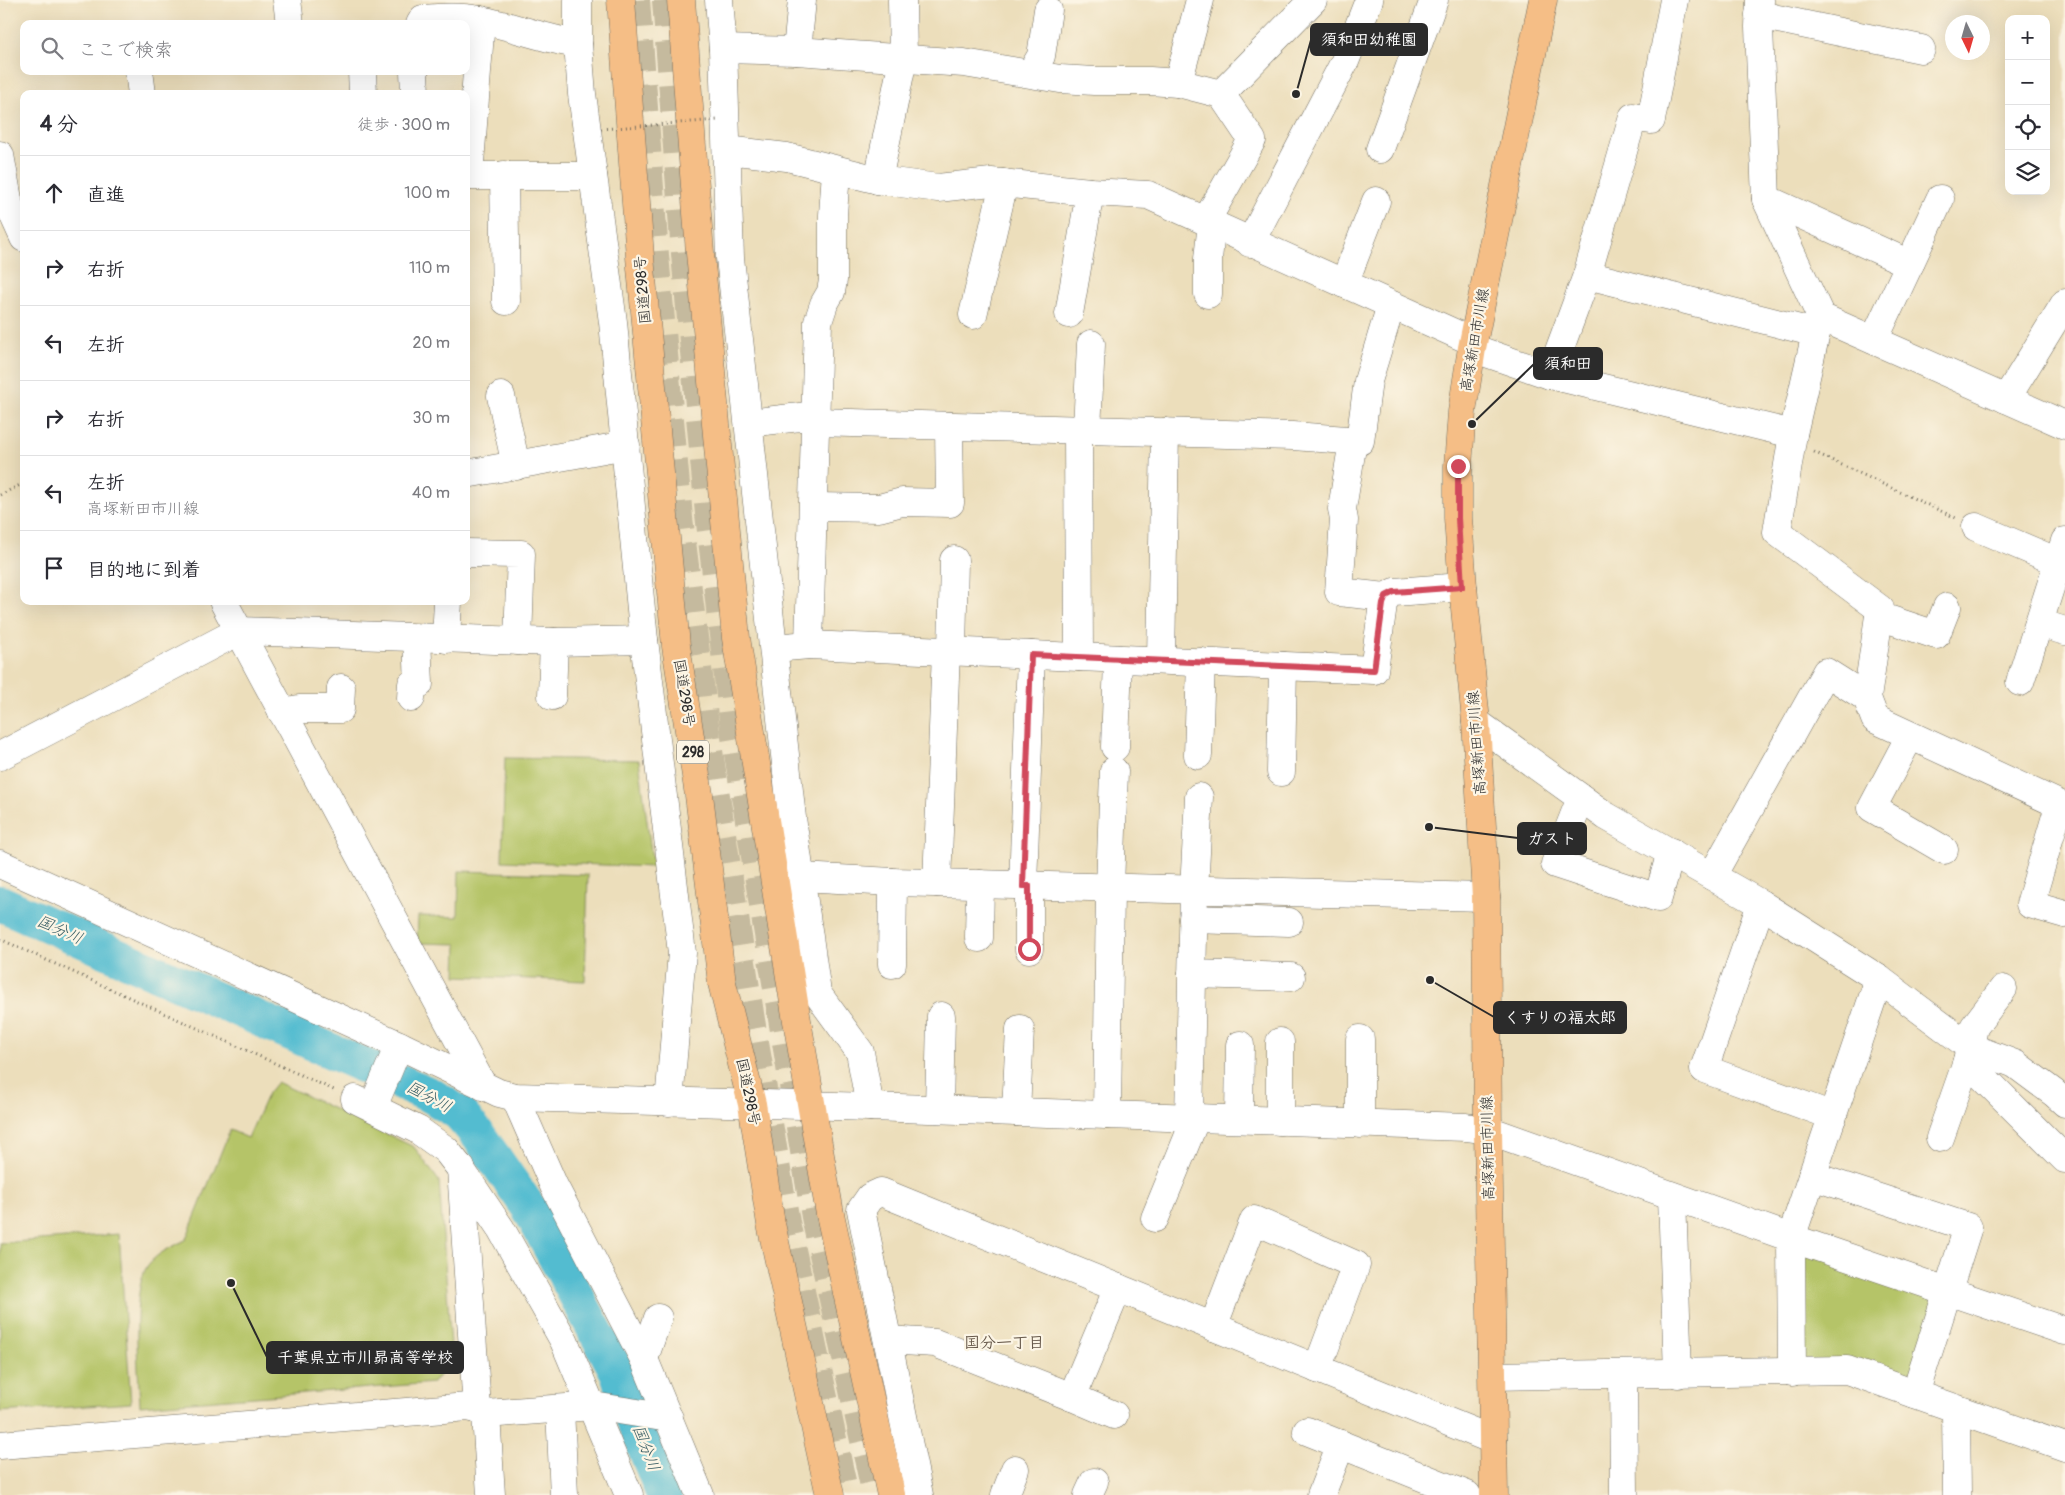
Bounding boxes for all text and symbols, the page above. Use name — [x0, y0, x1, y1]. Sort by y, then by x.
north arrow — [1945, 15, 1990, 60]
map controls — [2005, 15, 2050, 195]
button: + — [2005, 15, 2050, 60]
search box — [20, 20, 470, 75]
callout: 須和田幼稚園 — [1311, 24, 1427, 55]
text: 須和田幼稚園 — [1321, 30, 1417, 50]
icon: search — [38, 34, 66, 62]
text: ここで検索 — [78, 38, 173, 62]
button: − — [2005, 60, 2050, 105]
button: locate — [2005, 105, 2050, 150]
text: 4 分 — [40, 111, 78, 138]
text: 徒歩 · 300 m — [357, 115, 450, 135]
button: layers — [2005, 150, 2050, 195]
icon: ahead — [40, 179, 68, 207]
text: 直進 — [87, 183, 125, 207]
text: 100 m — [404, 183, 450, 203]
icon: right — [40, 254, 68, 282]
street label: 国道298号 — [631, 255, 655, 325]
text: 右折 — [87, 258, 125, 282]
text: 110 m — [409, 258, 450, 278]
street label: 高塚新田市川線 — [1457, 287, 1493, 393]
icon: left — [40, 329, 68, 357]
text: 左折 — [87, 333, 125, 357]
text: 20 m — [412, 333, 450, 353]
callout: 須和田 — [1534, 348, 1602, 379]
text: 須和田 — [1544, 354, 1592, 374]
icon: right — [40, 404, 68, 432]
text: 右折 — [87, 408, 125, 432]
text: 30 m — [412, 408, 450, 428]
route end — [1447, 455, 1470, 478]
text: 左折 — [87, 471, 125, 495]
icon: left — [40, 479, 68, 507]
text: 40 m — [412, 483, 450, 503]
text: 高塚新田市川線 — [87, 499, 199, 519]
icon: arrive — [40, 554, 68, 582]
text: 目的地に到着 — [87, 558, 201, 582]
street label: 国道298号 — [669, 658, 699, 728]
street label: 高塚新田市川線 — [1464, 690, 1490, 796]
road number: 298 — [677, 740, 709, 764]
callout: ガスト — [1518, 823, 1586, 854]
text: ガスト — [1527, 829, 1577, 849]
water label: 国分川 — [34, 911, 86, 949]
route start — [1018, 938, 1041, 961]
callout: くすりの福太郎 — [1494, 1002, 1626, 1033]
text: くすりの福太郎 — [1504, 1008, 1616, 1028]
street label: 国道298号 — [732, 1056, 764, 1128]
water label: 国分川 — [403, 1077, 455, 1117]
street label: 高塚新田市川線 — [1478, 1095, 1498, 1201]
district label: 国分一丁目 — [964, 1333, 1044, 1353]
callout: 千葉県立市川昴高等学校 — [267, 1342, 463, 1373]
text: 千葉県立市川昴高等学校 — [277, 1348, 453, 1368]
water label: 国分川 — [628, 1422, 664, 1474]

